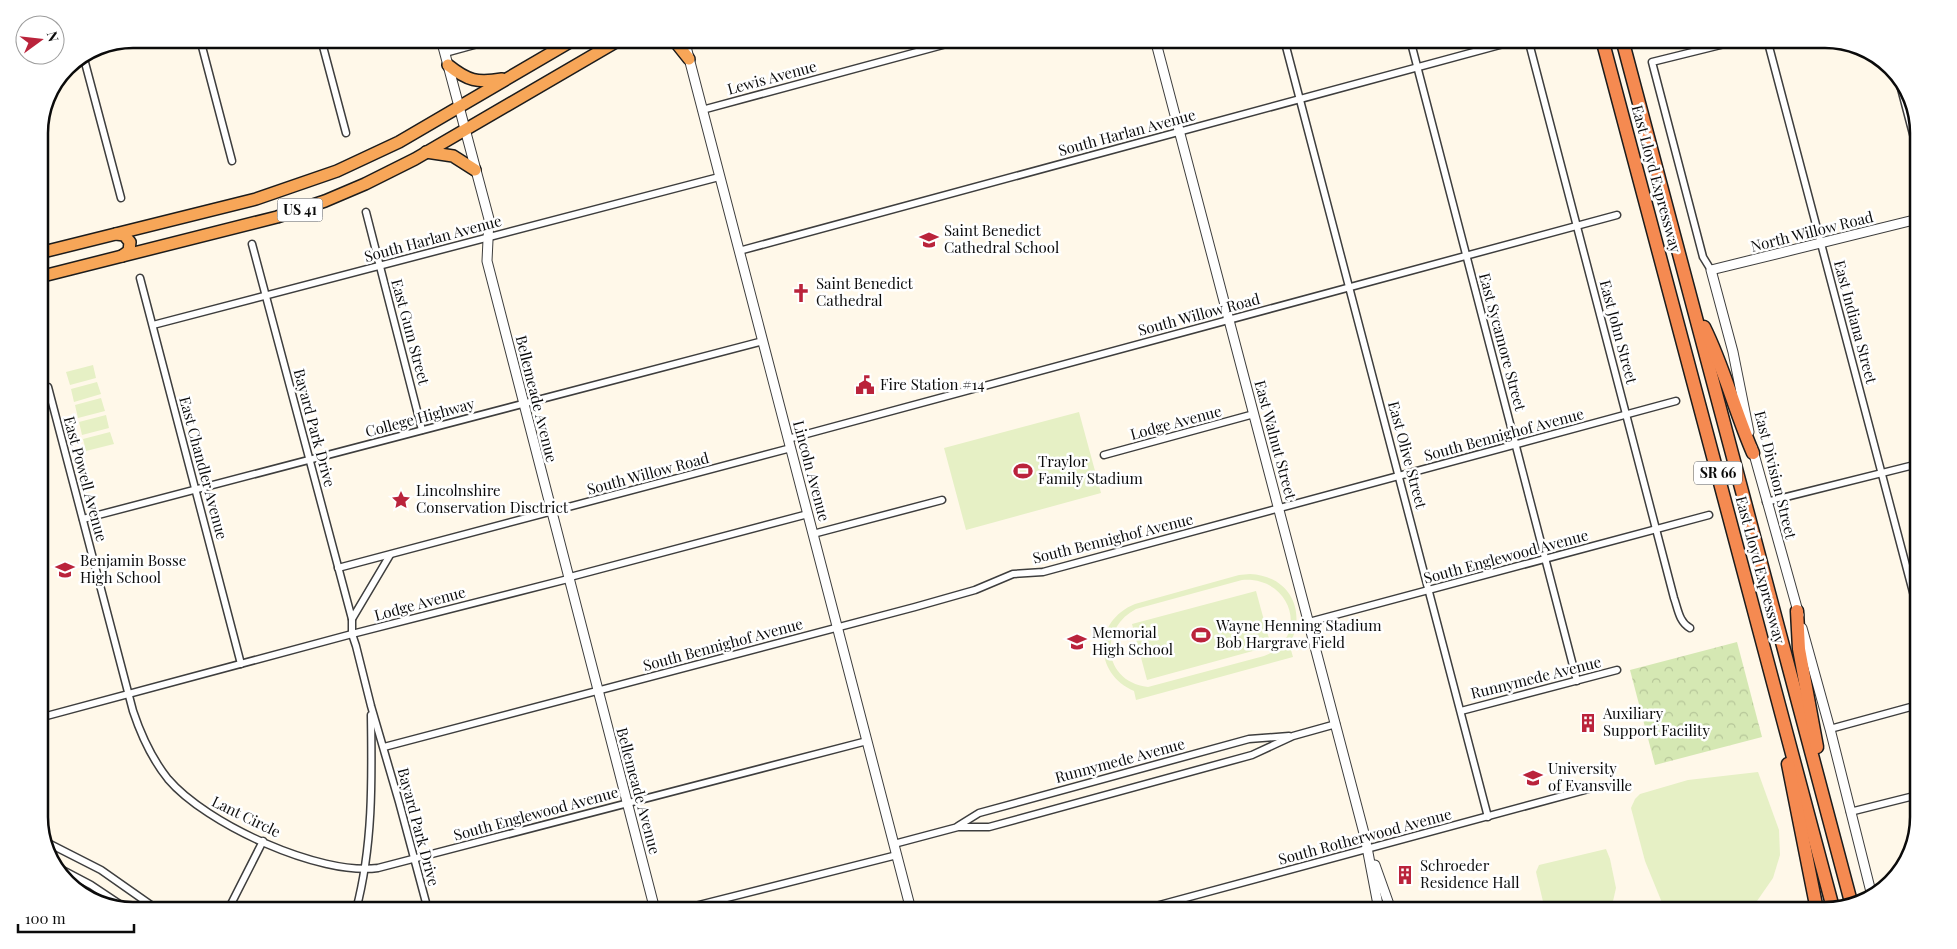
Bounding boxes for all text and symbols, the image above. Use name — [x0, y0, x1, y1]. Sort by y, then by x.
north arrow — [15, 15, 65, 65]
text: N — [43, 29, 64, 44]
street label: Lewis Avenue — [725, 56, 819, 99]
street label: East Lloyd Expressway — [1628, 103, 1686, 255]
street label: South Harlan Avenue — [1056, 104, 1198, 160]
road number: US 41 — [278, 198, 322, 222]
street label: North Willow Road — [1748, 206, 1875, 256]
street label: South Harlan Avenue — [362, 210, 504, 266]
place label: Saint Benedict Cathedral School — [944, 220, 1059, 257]
school or university icon: Saint Benedict Cathedral School — [918, 229, 940, 251]
street label: East Indiana Street — [1830, 258, 1882, 386]
street label: East Sycamore Street — [1475, 271, 1531, 414]
place label: Saint Benedict Cathedral — [816, 273, 914, 310]
street label: East Gum Street — [387, 277, 435, 387]
street label: East John Street — [1596, 278, 1643, 386]
church icon: Saint Benedict Cathedral — [790, 282, 812, 304]
street label: South Willow Road — [1135, 288, 1262, 340]
street label: Bellemeade Avenue — [511, 333, 562, 464]
street label: Bayard Park Drive — [290, 366, 340, 489]
public building icon: Fire Station #14 — [854, 374, 876, 396]
place label: Fire Station #14 — [880, 374, 985, 394]
street label: East Walnut Street — [1250, 378, 1302, 502]
street label: College Highway — [363, 393, 477, 441]
street label: East Chandler Avenue — [175, 394, 233, 541]
street label: East Olive Street — [1384, 399, 1432, 511]
street label: Lodge Avenue — [1128, 400, 1224, 444]
street label: South Bennighof Avenue — [1422, 403, 1586, 465]
street label: East Division Street — [1750, 409, 1802, 542]
street label: East Powell Avenue — [60, 414, 112, 544]
street label: Lincoln Avenue — [789, 418, 835, 523]
street label: South Willow Road — [584, 447, 711, 499]
place label: Traylor Family Stadium — [1038, 451, 1143, 488]
sports icon: Traylor Family Stadium — [1012, 460, 1034, 482]
road number: SR 66 — [1694, 462, 1742, 484]
place label: Lincolnshire Conservation Disctrict — [416, 480, 569, 517]
place icon: Lincolnshire Conservation Disctrict — [390, 489, 412, 511]
street label: East Lloyd Expressway — [1732, 494, 1790, 646]
street label: South Bennighof Avenue — [1030, 508, 1195, 568]
street label: South Englewood Avenue — [1421, 524, 1590, 588]
place label: Benjamin Bosse High School — [80, 550, 186, 587]
school or university icon: Benjamin Bosse High School — [54, 559, 76, 581]
street label: Lodge Avenue — [372, 581, 468, 625]
street label: South Bennighof Avenue — [641, 613, 805, 675]
place label: Wayne Henning Stadium Bob Hargrave Field — [1215, 615, 1382, 652]
place label: Memorial High School — [1092, 622, 1173, 659]
sports icon: Wayne Henning Stadium Bob Hargrave Field — [1190, 624, 1212, 646]
school or university icon: Memorial High School — [1066, 631, 1088, 653]
street label: Runnymede Avenue — [1468, 651, 1603, 703]
place label: Auxiliary Support Facility — [1602, 703, 1710, 740]
building icon: Auxiliary Support Facility — [1577, 712, 1599, 734]
street label: Bellemeade Avenue — [612, 725, 665, 856]
street label: Runnymede Avenue — [1053, 733, 1187, 787]
place label: University of Evansville — [1548, 758, 1632, 795]
street label: Bayard Park Drive — [394, 765, 444, 888]
school or university icon: University of Evansville — [1522, 767, 1544, 789]
street label: South Englewood Avenue — [451, 781, 620, 845]
street label: Lant Circle — [209, 791, 284, 841]
street label: South Rotherwood Avenue — [1276, 803, 1454, 869]
place label: Schroeder Residence Hall — [1420, 855, 1520, 892]
building icon: Schroeder Residence Hall — [1394, 864, 1416, 886]
scale bar — [18, 902, 134, 934]
text: 100 m — [25, 908, 66, 928]

